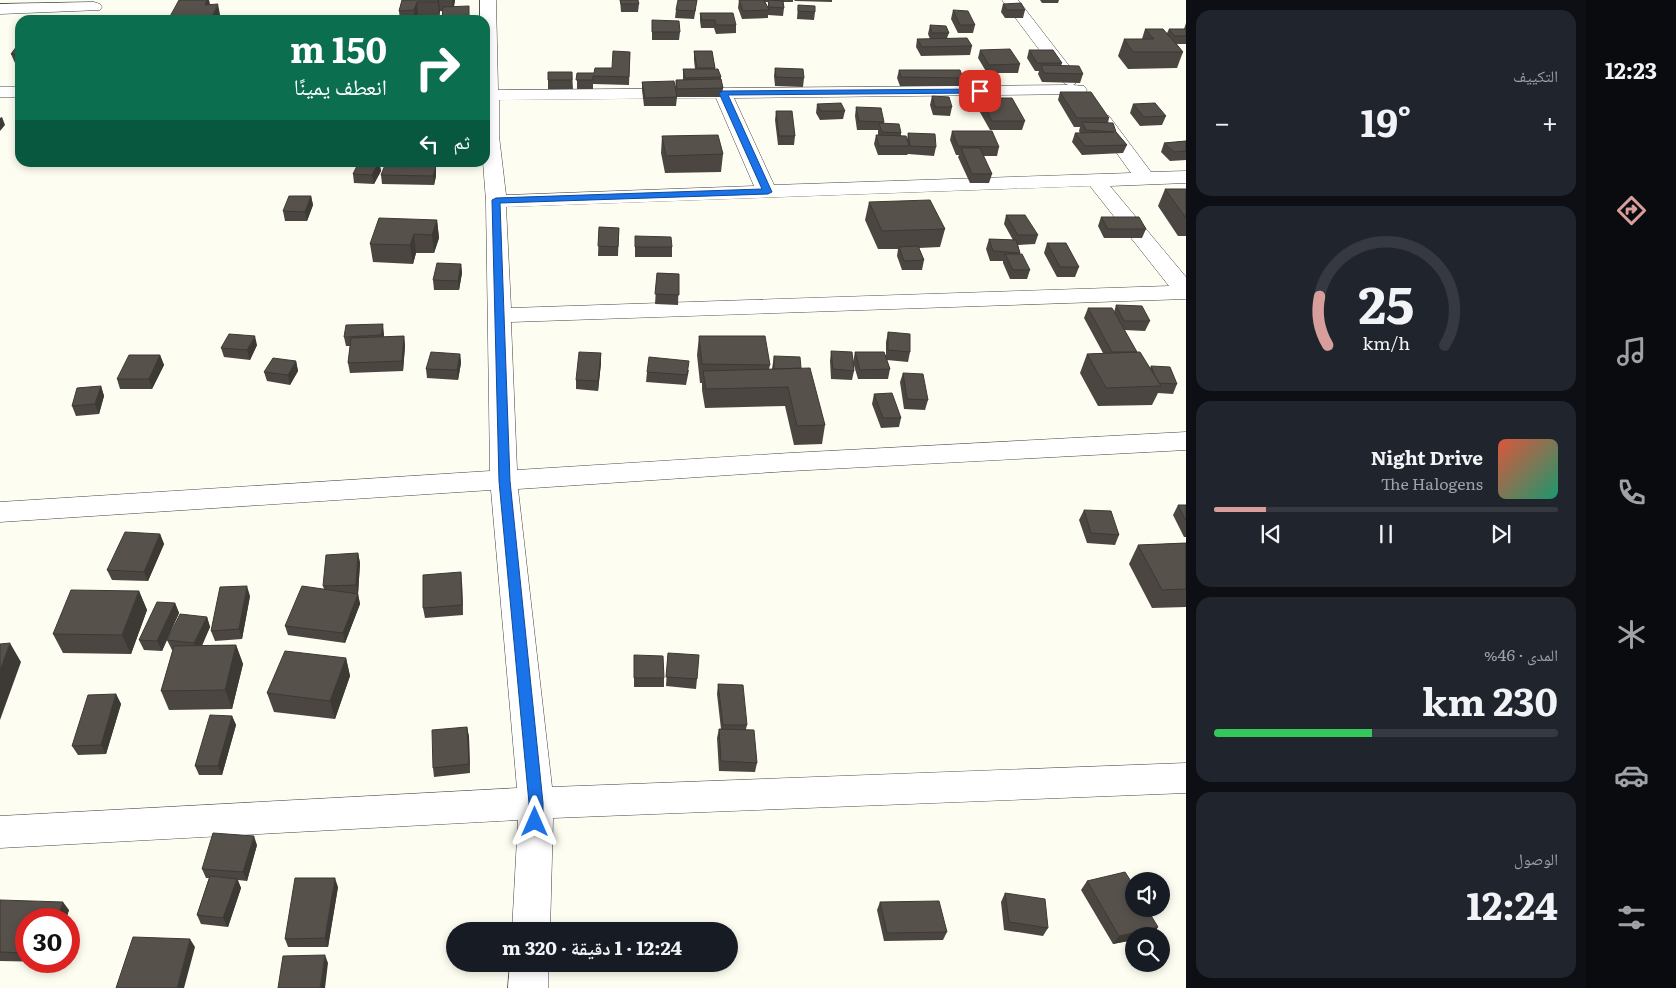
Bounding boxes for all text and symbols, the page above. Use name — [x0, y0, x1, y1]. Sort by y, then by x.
text: 150 m — [290, 22, 387, 74]
icon: right — [405, 35, 470, 100]
text: 12:23 — [1605, 53, 1657, 86]
text: التكييف — [1513, 63, 1558, 87]
text: انعطف يمينًا — [294, 69, 387, 102]
pin — [959, 70, 1001, 112]
icon: arrive — [966, 77, 994, 105]
text: 19° — [1361, 92, 1412, 149]
text: − — [1214, 100, 1230, 142]
text: + — [1542, 100, 1558, 142]
text: ثم — [453, 127, 470, 155]
icon: left — [415, 130, 443, 158]
icon: directions — [1614, 193, 1649, 228]
text: 25 — [1358, 263, 1414, 340]
text: km/h — [1362, 329, 1410, 356]
icon: music — [1614, 334, 1649, 369]
text: Night Drive — [1371, 443, 1483, 471]
text: The Halogens — [1381, 471, 1483, 495]
icon: phone — [1614, 475, 1649, 510]
icon: previous — [1257, 520, 1285, 548]
icon: pause — [1372, 520, 1400, 548]
icon: next — [1487, 520, 1515, 548]
icon: climate — [1614, 617, 1649, 652]
text: المدى · 46% — [1484, 642, 1558, 666]
text: 230 km — [1422, 671, 1558, 728]
icon: car — [1614, 758, 1649, 793]
position arrow — [508, 795, 560, 847]
text: الوصول — [1514, 846, 1558, 870]
map controls — [1125, 872, 1170, 972]
button: sound — [1125, 872, 1170, 917]
text: 12:24 — [1466, 875, 1558, 932]
icon: filters — [1614, 900, 1649, 935]
speed limit sign: 30 — [15, 908, 80, 973]
button: search — [1125, 927, 1170, 972]
text: 12:24 · 1 دقيقة · 320 m — [502, 933, 682, 961]

